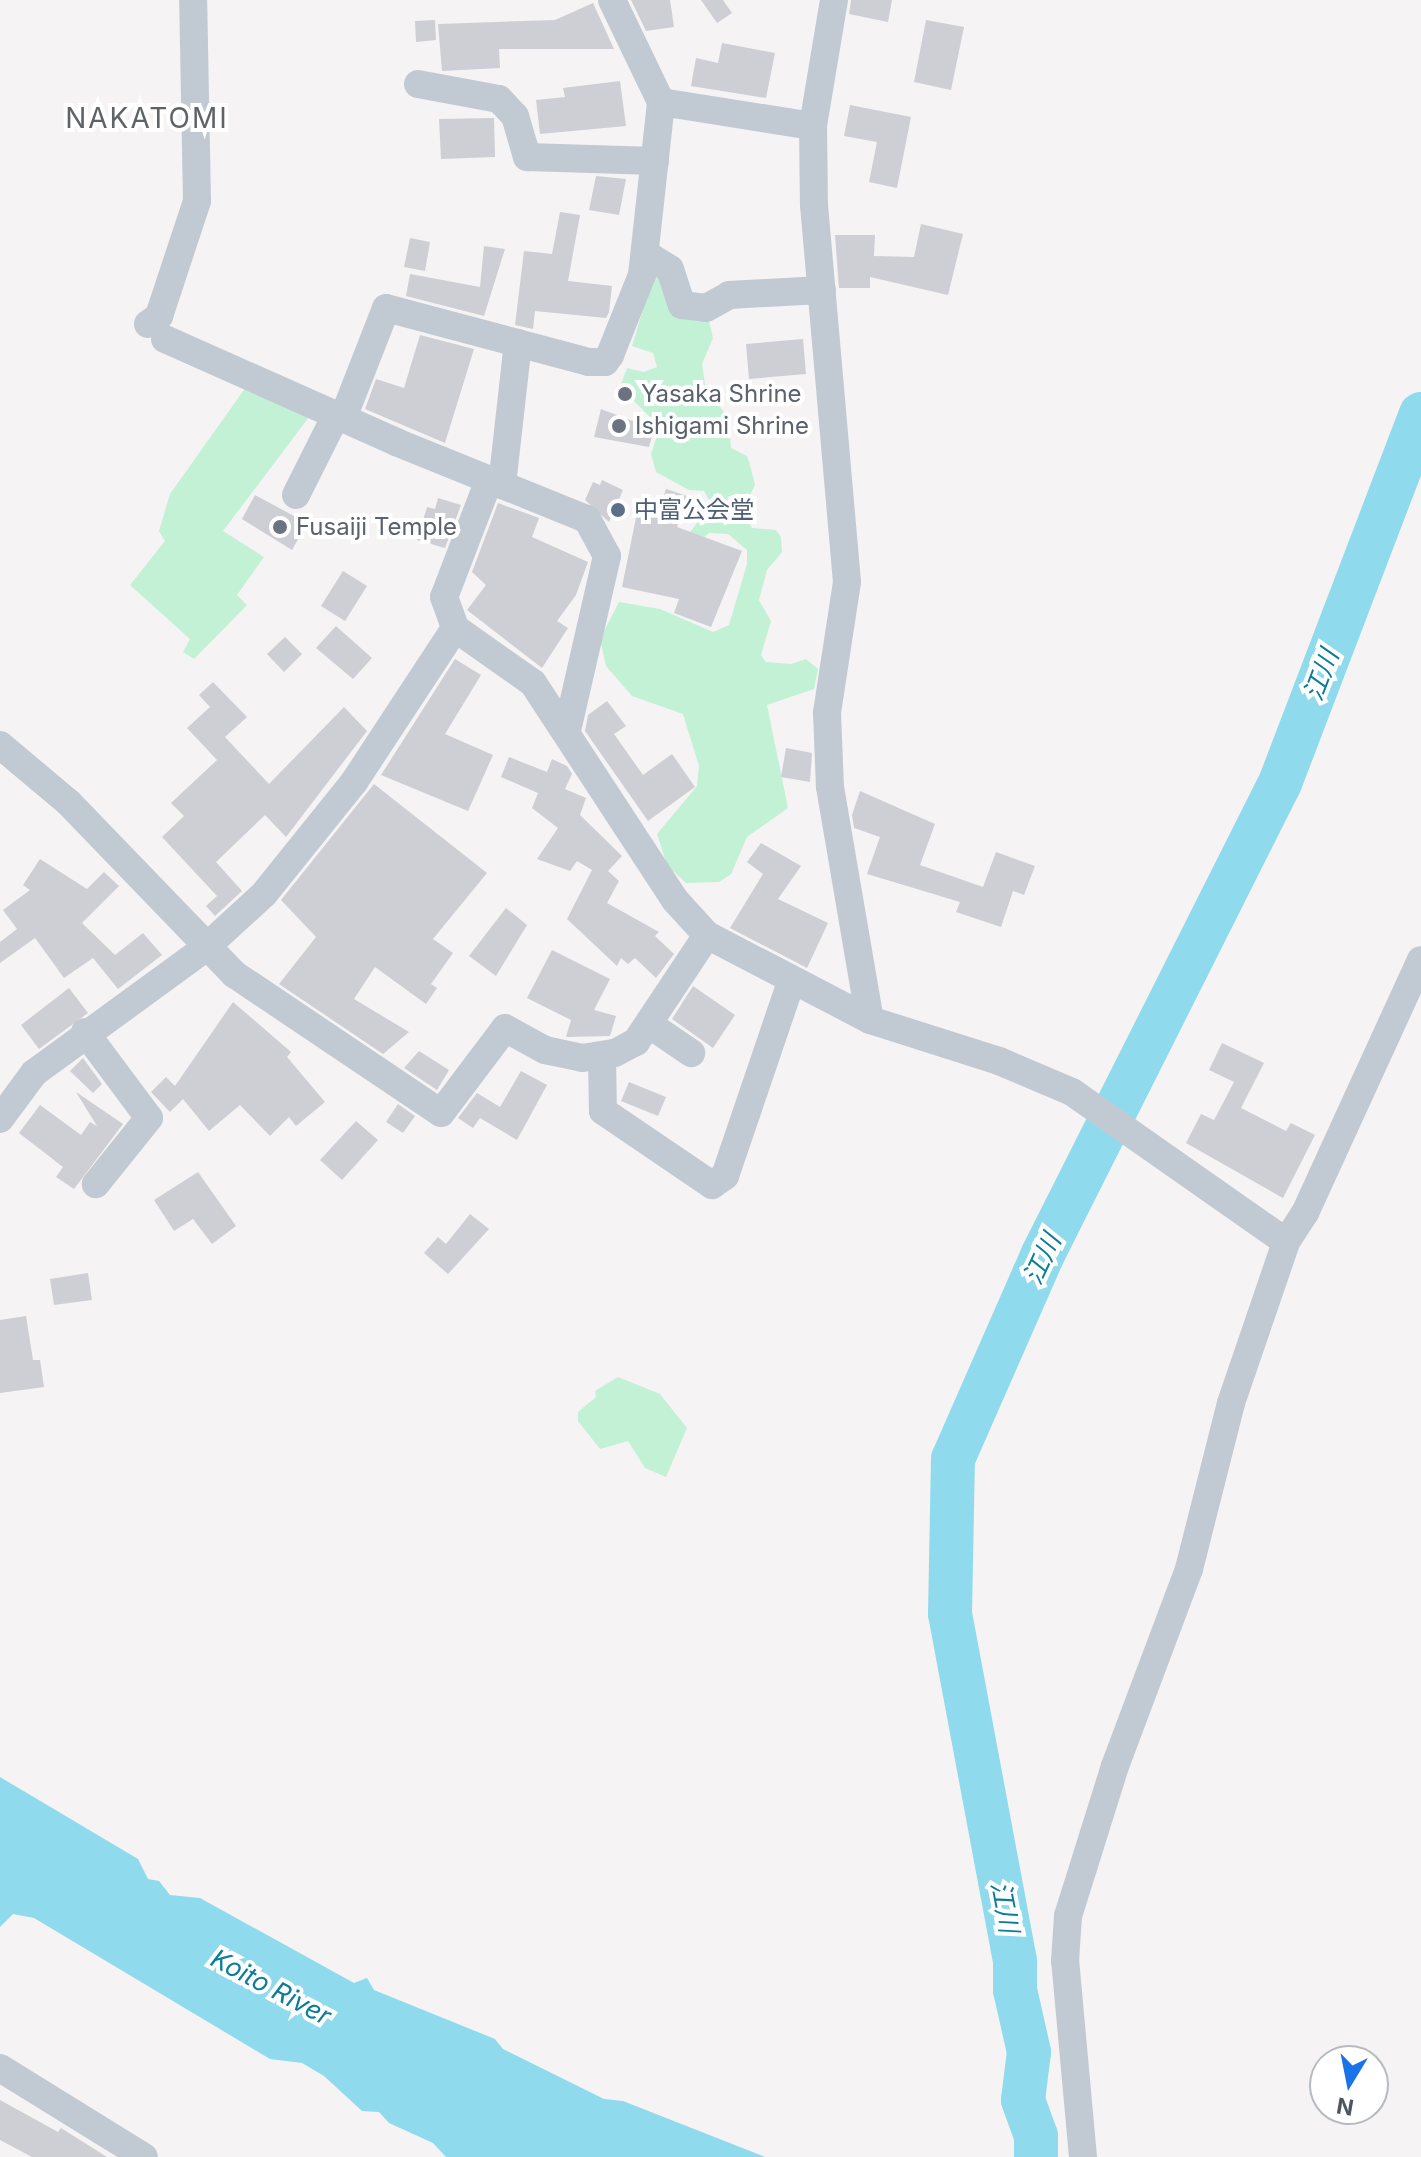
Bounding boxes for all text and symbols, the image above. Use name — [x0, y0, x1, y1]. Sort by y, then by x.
district label: NAKATOMI — [65, 101, 229, 135]
place label: Yasaka Shrine — [641, 380, 802, 408]
marker: Yasaka Shrine — [616, 385, 634, 403]
place label: Ishigami Shrine — [635, 412, 809, 440]
marker: Ishigami Shrine — [610, 417, 628, 435]
place label: 中富公会堂 — [634, 496, 754, 524]
marker: 中富公会堂 — [609, 501, 627, 519]
place label: Fusaiji Temple — [296, 513, 457, 541]
marker: Fusaiji Temple — [271, 518, 289, 536]
water label: 江川 — [1297, 645, 1345, 705]
water label: 江川 — [1017, 1229, 1067, 1289]
water label: 江川 — [985, 1879, 1025, 1935]
water label: Koito River — [206, 1942, 336, 2032]
north arrow — [1309, 2045, 1389, 2125]
text: N — [1335, 2092, 1356, 2121]

